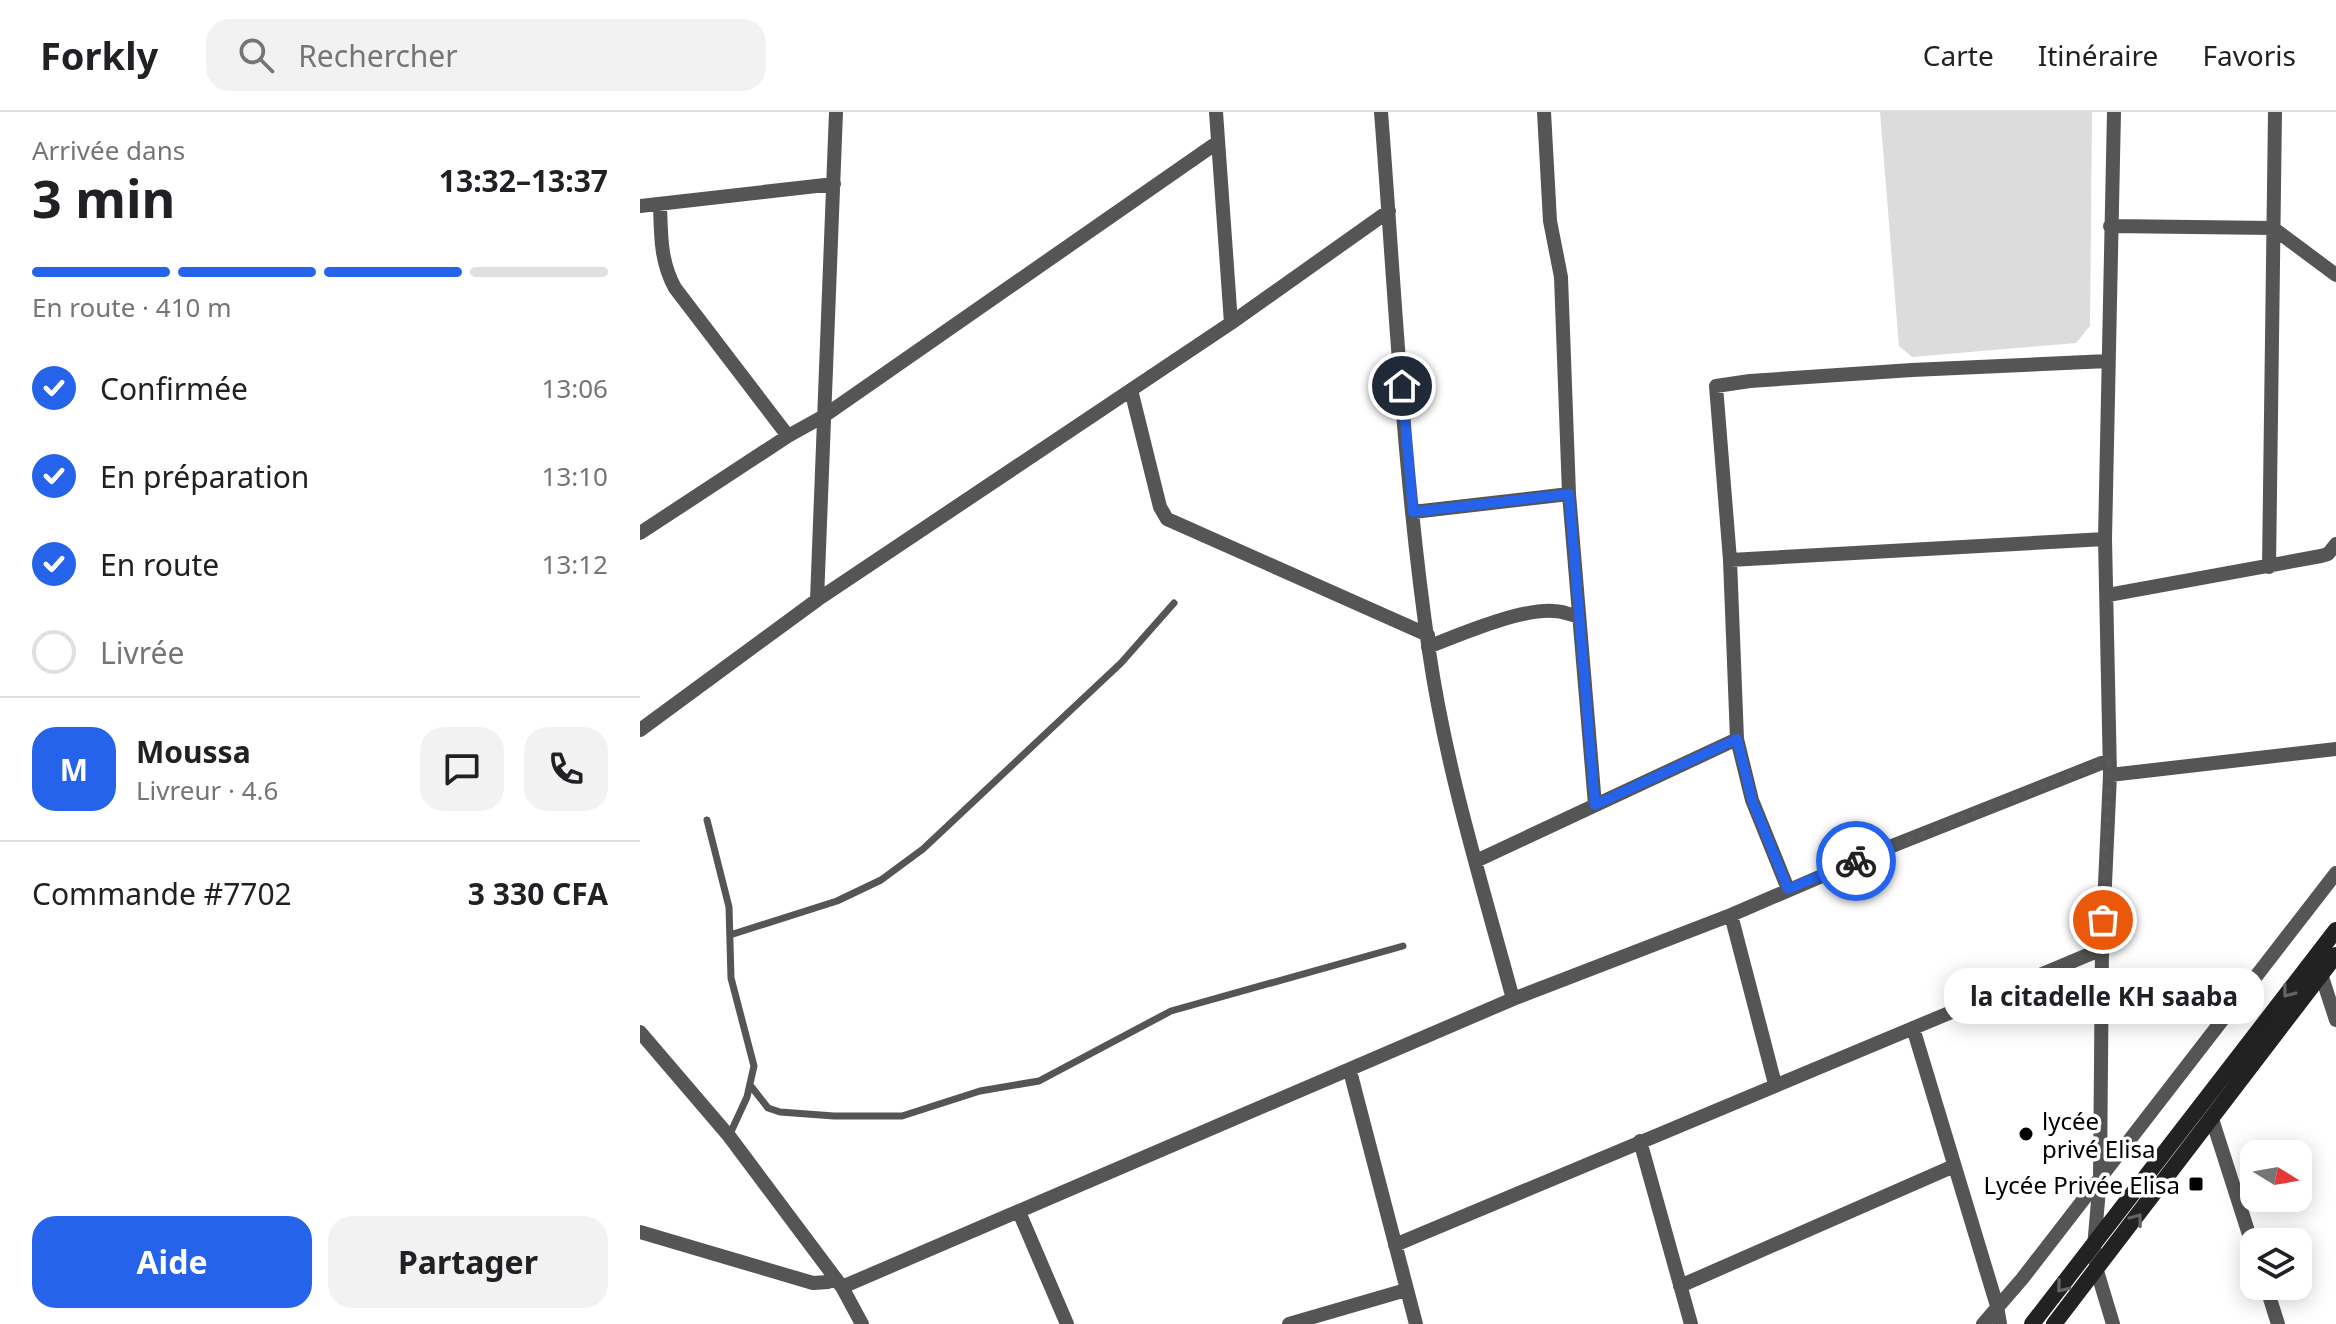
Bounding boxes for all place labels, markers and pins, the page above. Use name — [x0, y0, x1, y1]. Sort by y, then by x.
pin — [1368, 352, 1436, 420]
pin — [2069, 886, 2137, 954]
callout: la citadelle KH saaba — [1943, 968, 2263, 1024]
place label: lycée privé Elisa — [2042, 1104, 2156, 1165]
marker: lycée privé Elisa — [2017, 1125, 2035, 1143]
place label: Lycée Privée Elisa — [1984, 1168, 2180, 1201]
marker: Lycée Privée Elisa — [2187, 1175, 2205, 1193]

